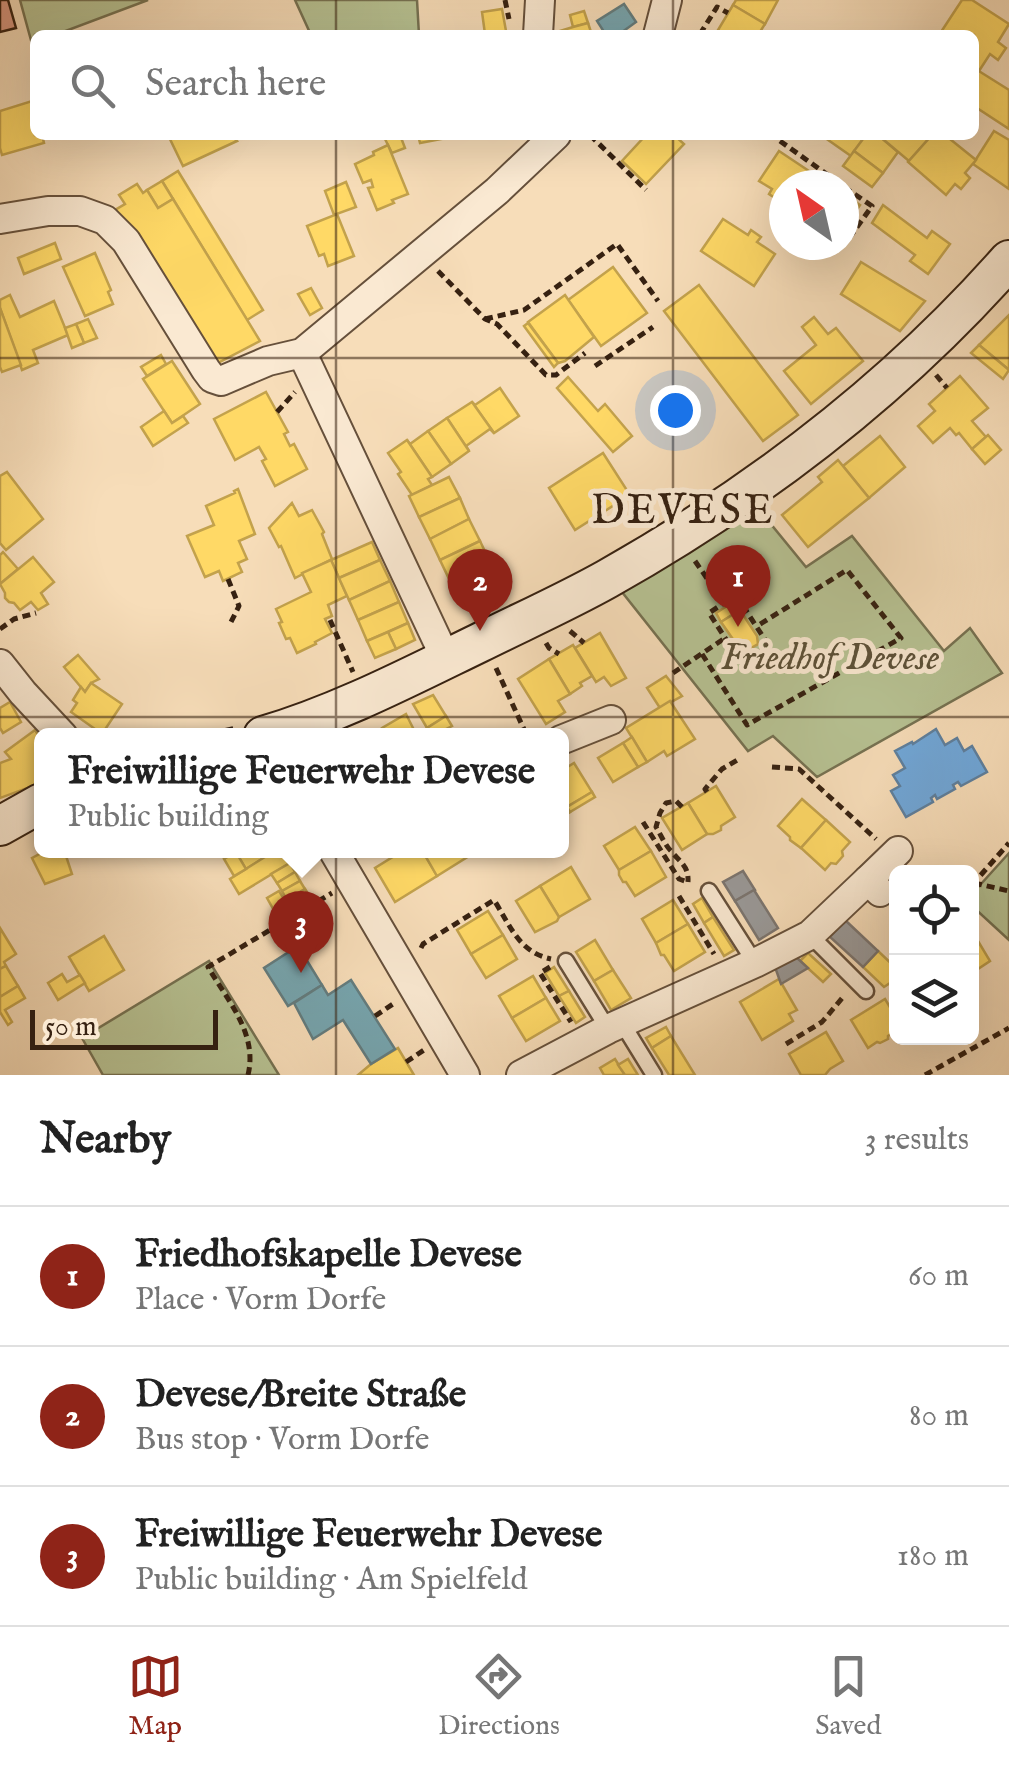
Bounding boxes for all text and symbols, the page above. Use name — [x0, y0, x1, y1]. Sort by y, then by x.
search box — [30, 30, 979, 140]
icon: search — [65, 58, 120, 113]
text: Search here — [145, 61, 326, 109]
north arrow — [769, 170, 859, 260]
your location — [650, 385, 701, 436]
district label: DEVESE — [591, 485, 775, 538]
pin: 1 — [706, 544, 770, 627]
pin: 2 — [448, 548, 512, 631]
park label: Friedhof Devese — [721, 635, 939, 683]
popup — [34, 728, 569, 858]
text: Freiwillige Feuerwehr Devese — [68, 749, 535, 797]
text: Public building — [68, 797, 269, 838]
map controls — [889, 865, 979, 1045]
button: locate — [889, 865, 979, 955]
pin: 3 — [268, 890, 334, 973]
button: layers — [889, 955, 979, 1045]
scale bar — [30, 1005, 218, 1050]
text: 50 m — [45, 1010, 97, 1045]
text: Nearby — [40, 1114, 171, 1167]
text: 3 results — [865, 1120, 969, 1161]
text: Friedhofskapelle Devese — [135, 1232, 522, 1280]
text: 1 — [67, 1256, 78, 1297]
text: 60 m — [908, 1256, 969, 1297]
text: Place · Vorm Dorfe — [135, 1280, 386, 1321]
text: Devese/Breite Straße — [135, 1372, 466, 1420]
text: 2 — [65, 1396, 80, 1437]
text: 80 m — [909, 1396, 969, 1437]
text: Bus stop · Vorm Dorfe — [135, 1420, 429, 1461]
text: Freiwillige Feuerwehr Devese — [135, 1512, 602, 1560]
text: 3 — [67, 1536, 78, 1577]
text: 180 m — [897, 1536, 969, 1577]
text: Public building · Am Spielfeld — [135, 1560, 528, 1601]
tab: Map — [128, 1649, 183, 1744]
tab: Directions — [438, 1649, 560, 1744]
tab: Saved — [815, 1649, 881, 1744]

